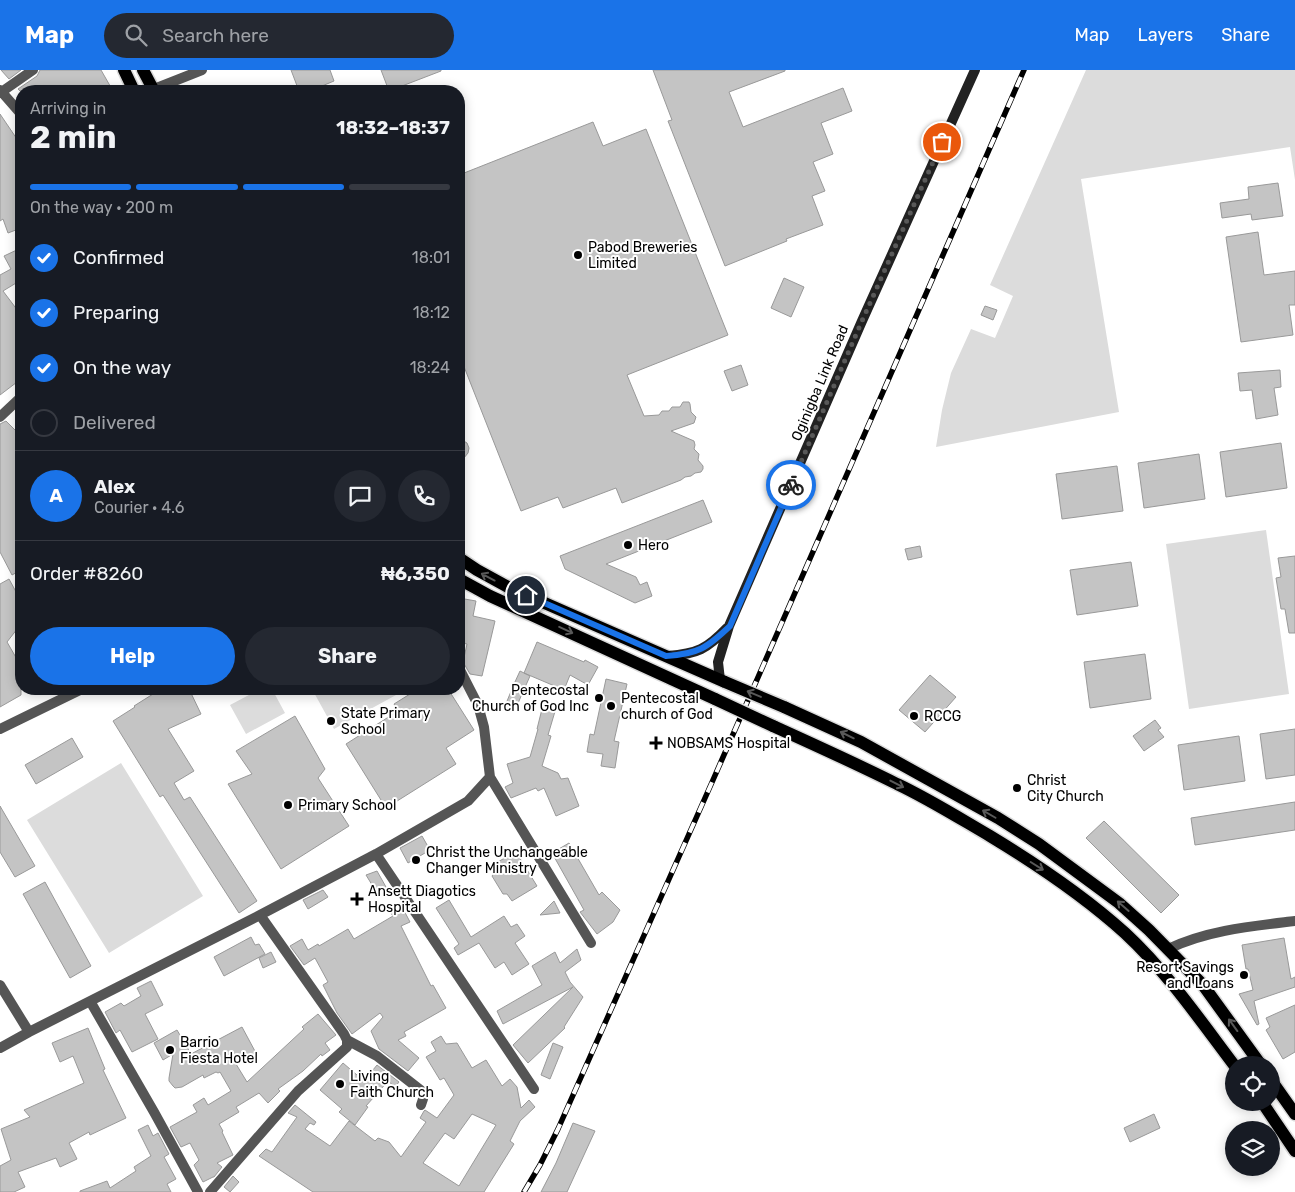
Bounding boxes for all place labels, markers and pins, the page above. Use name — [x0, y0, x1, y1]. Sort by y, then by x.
pin — [921, 121, 963, 163]
place label: Pabod Breweries Limited — [588, 239, 697, 272]
marker: Pabod Breweries Limited — [572, 249, 584, 261]
place label: Hero — [638, 537, 669, 554]
marker: Hero — [622, 539, 634, 551]
pin — [505, 574, 547, 616]
place label: Pentecostal Church of God Inc — [472, 682, 589, 715]
place label: Pentecostal church of God — [621, 690, 713, 723]
marker: Pentecostal Church of God Inc — [593, 692, 605, 704]
marker: Pentecostal church of God — [605, 700, 617, 712]
place label: State Primary School — [341, 705, 431, 738]
place label: RCCG — [924, 708, 961, 725]
marker: RCCG — [908, 710, 920, 722]
marker: State Primary School — [325, 715, 337, 727]
place label: NOBSAMS Hospital — [667, 735, 790, 752]
marker: NOBSAMS Hospital — [649, 736, 663, 750]
place label: Christ City Church — [1027, 772, 1104, 805]
marker: Christ City Church — [1011, 782, 1023, 794]
place label: Primary School — [298, 797, 396, 814]
marker: Primary School — [282, 799, 294, 811]
place label: Christ the Unchangeable Changer Ministry — [426, 844, 588, 877]
marker: Christ the Unchangeable Changer Ministry — [410, 854, 422, 866]
place label: Ansett Diagotics Hospital — [368, 883, 476, 916]
marker: Ansett Diagotics Hospital — [350, 892, 364, 906]
place label: Resort Savings and Loans — [1136, 959, 1234, 992]
marker: Resort Savings and Loans — [1238, 969, 1250, 981]
place label: Barrio Fiesta Hotel — [180, 1034, 258, 1067]
marker: Barrio Fiesta Hotel — [164, 1044, 176, 1056]
place label: Living Faith Church — [350, 1068, 434, 1101]
marker: Living Faith Church — [334, 1078, 346, 1090]

